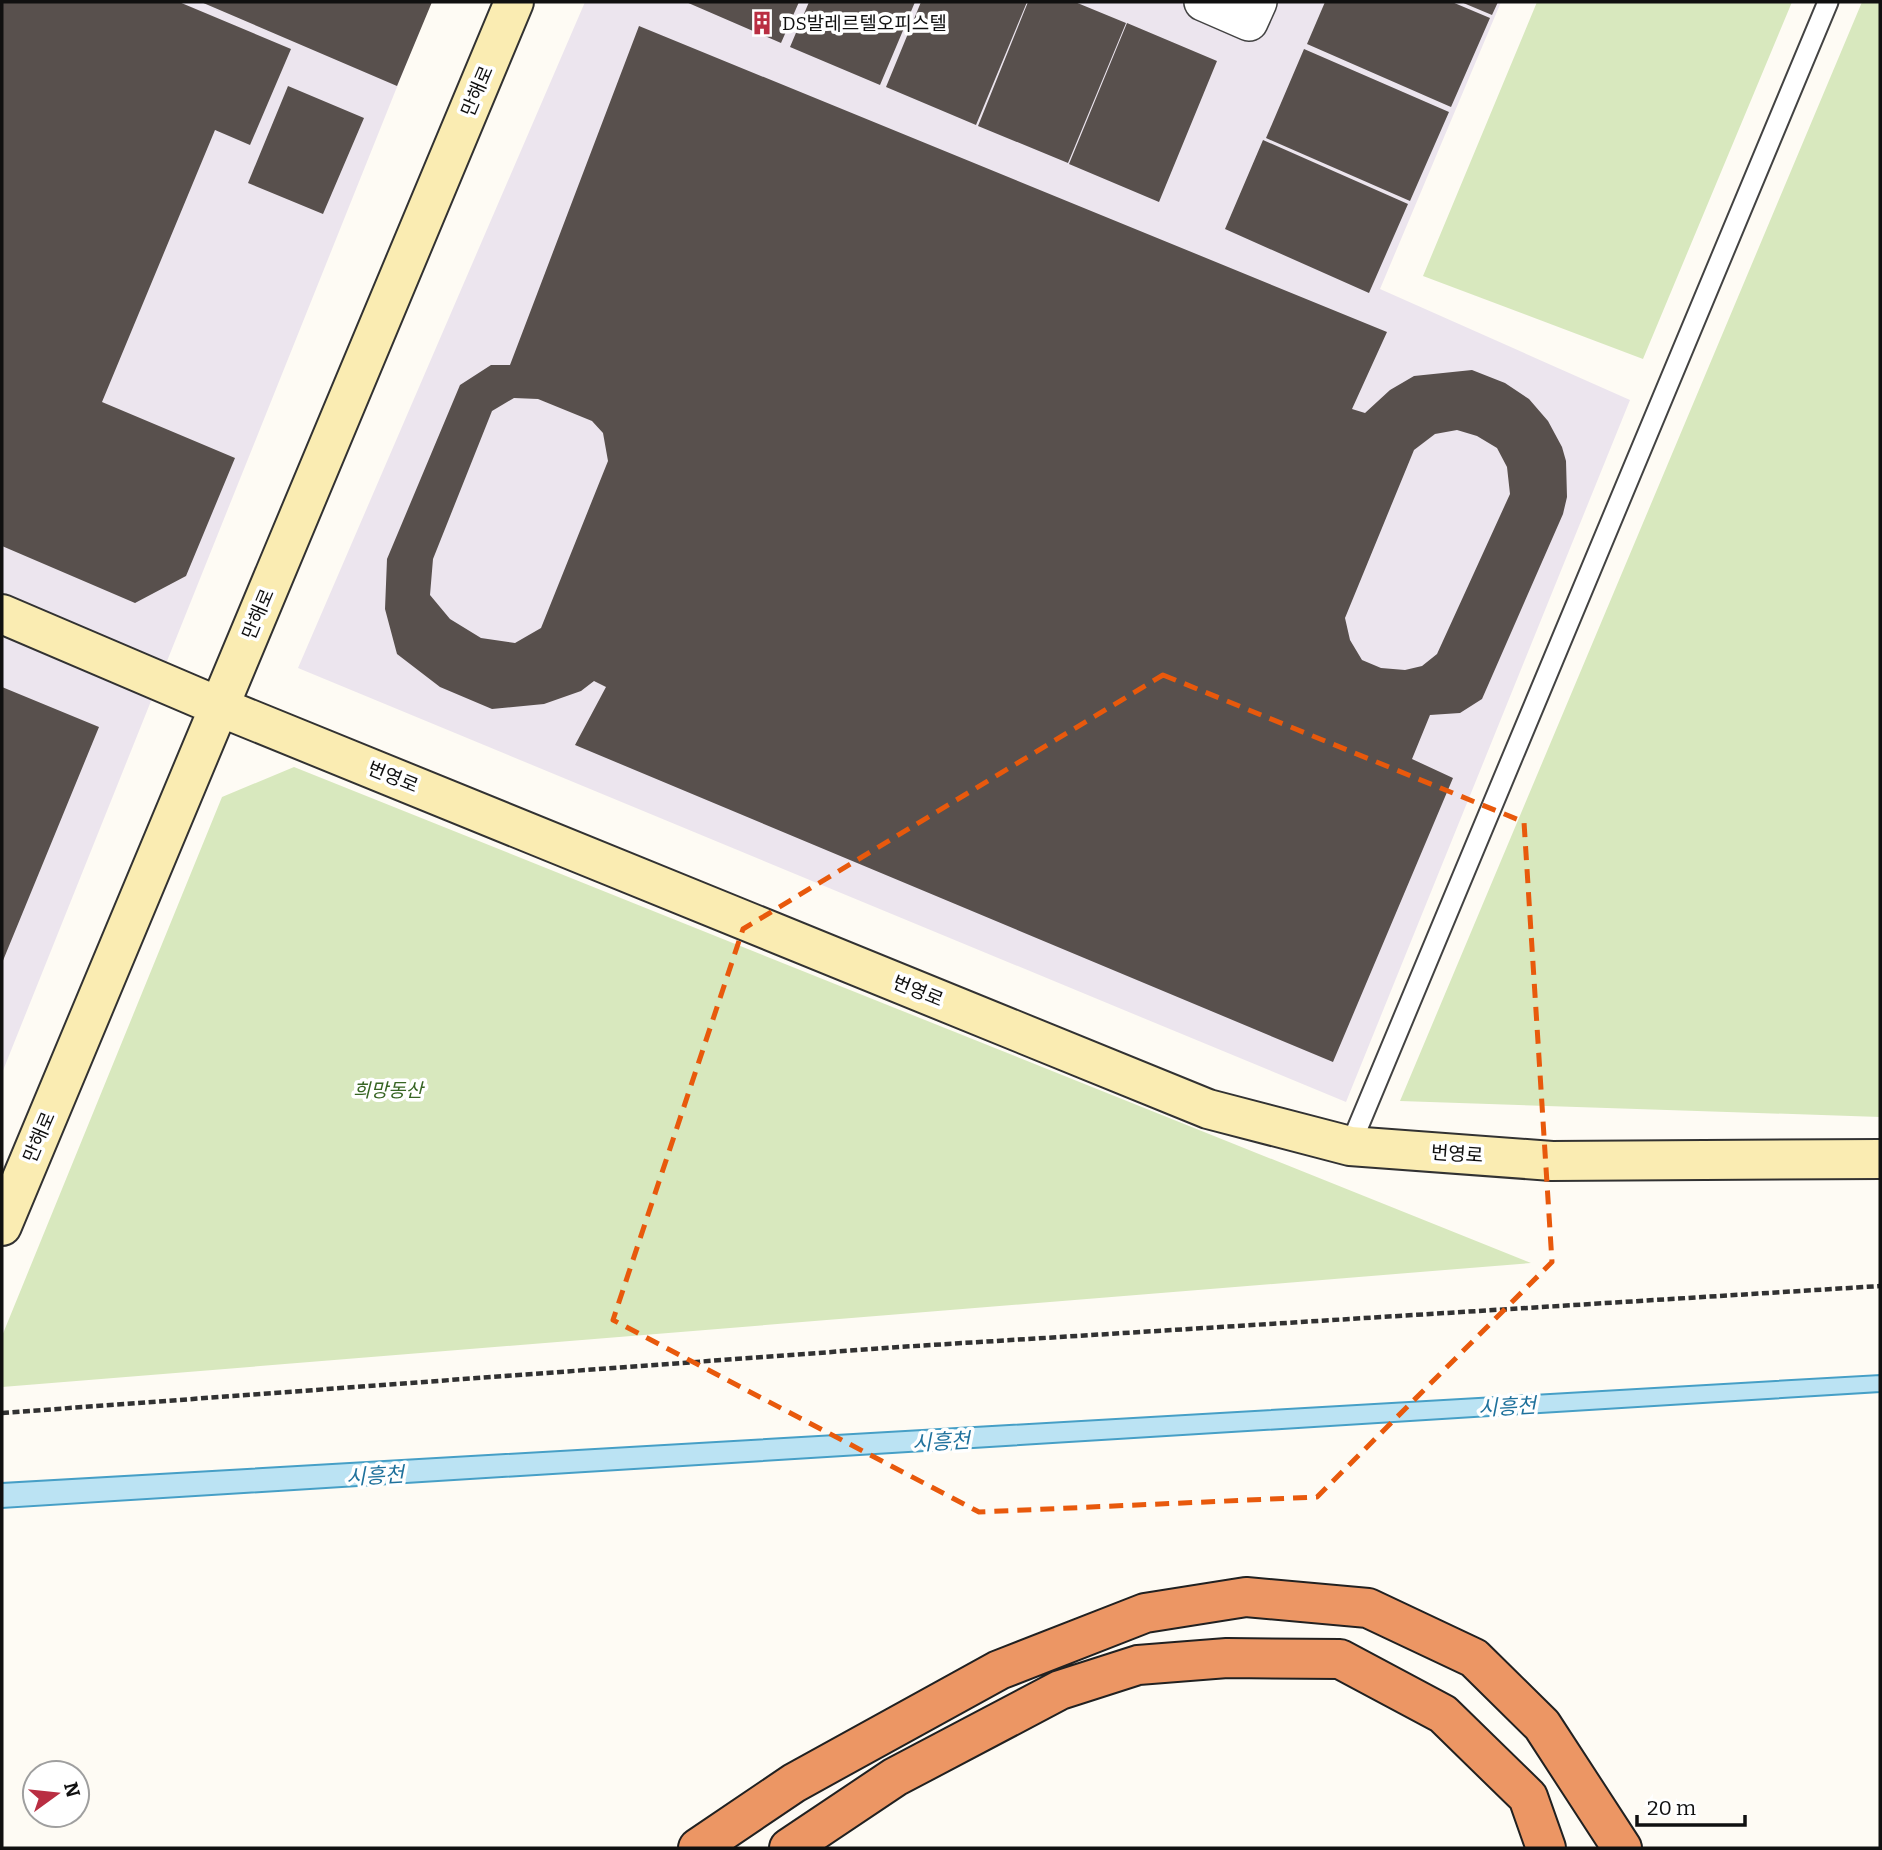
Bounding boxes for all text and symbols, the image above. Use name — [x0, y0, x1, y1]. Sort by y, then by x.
building icon: DS발레르텔오피스텔 — [748, 9, 776, 37]
place label: DS발레르텔오피스텔 — [782, 12, 947, 35]
street label: 만해로 — [456, 62, 498, 120]
street label: 만해로 — [237, 585, 279, 643]
street label: 번영로 — [364, 757, 422, 797]
street label: 번영로 — [889, 971, 947, 1011]
park label: 희망동산 — [353, 1079, 425, 1102]
street label: 만해로 — [18, 1108, 60, 1166]
street label: 번영로 — [1430, 1141, 1484, 1167]
water label: 시흥천 — [1477, 1392, 1539, 1421]
water label: 시흥천 — [911, 1427, 973, 1456]
water label: 시흥천 — [345, 1461, 407, 1490]
north arrow — [21, 1759, 91, 1829]
text: N — [59, 1780, 85, 1800]
scale bar — [1637, 1784, 1745, 1828]
text: 20 m — [1647, 1795, 1696, 1821]

